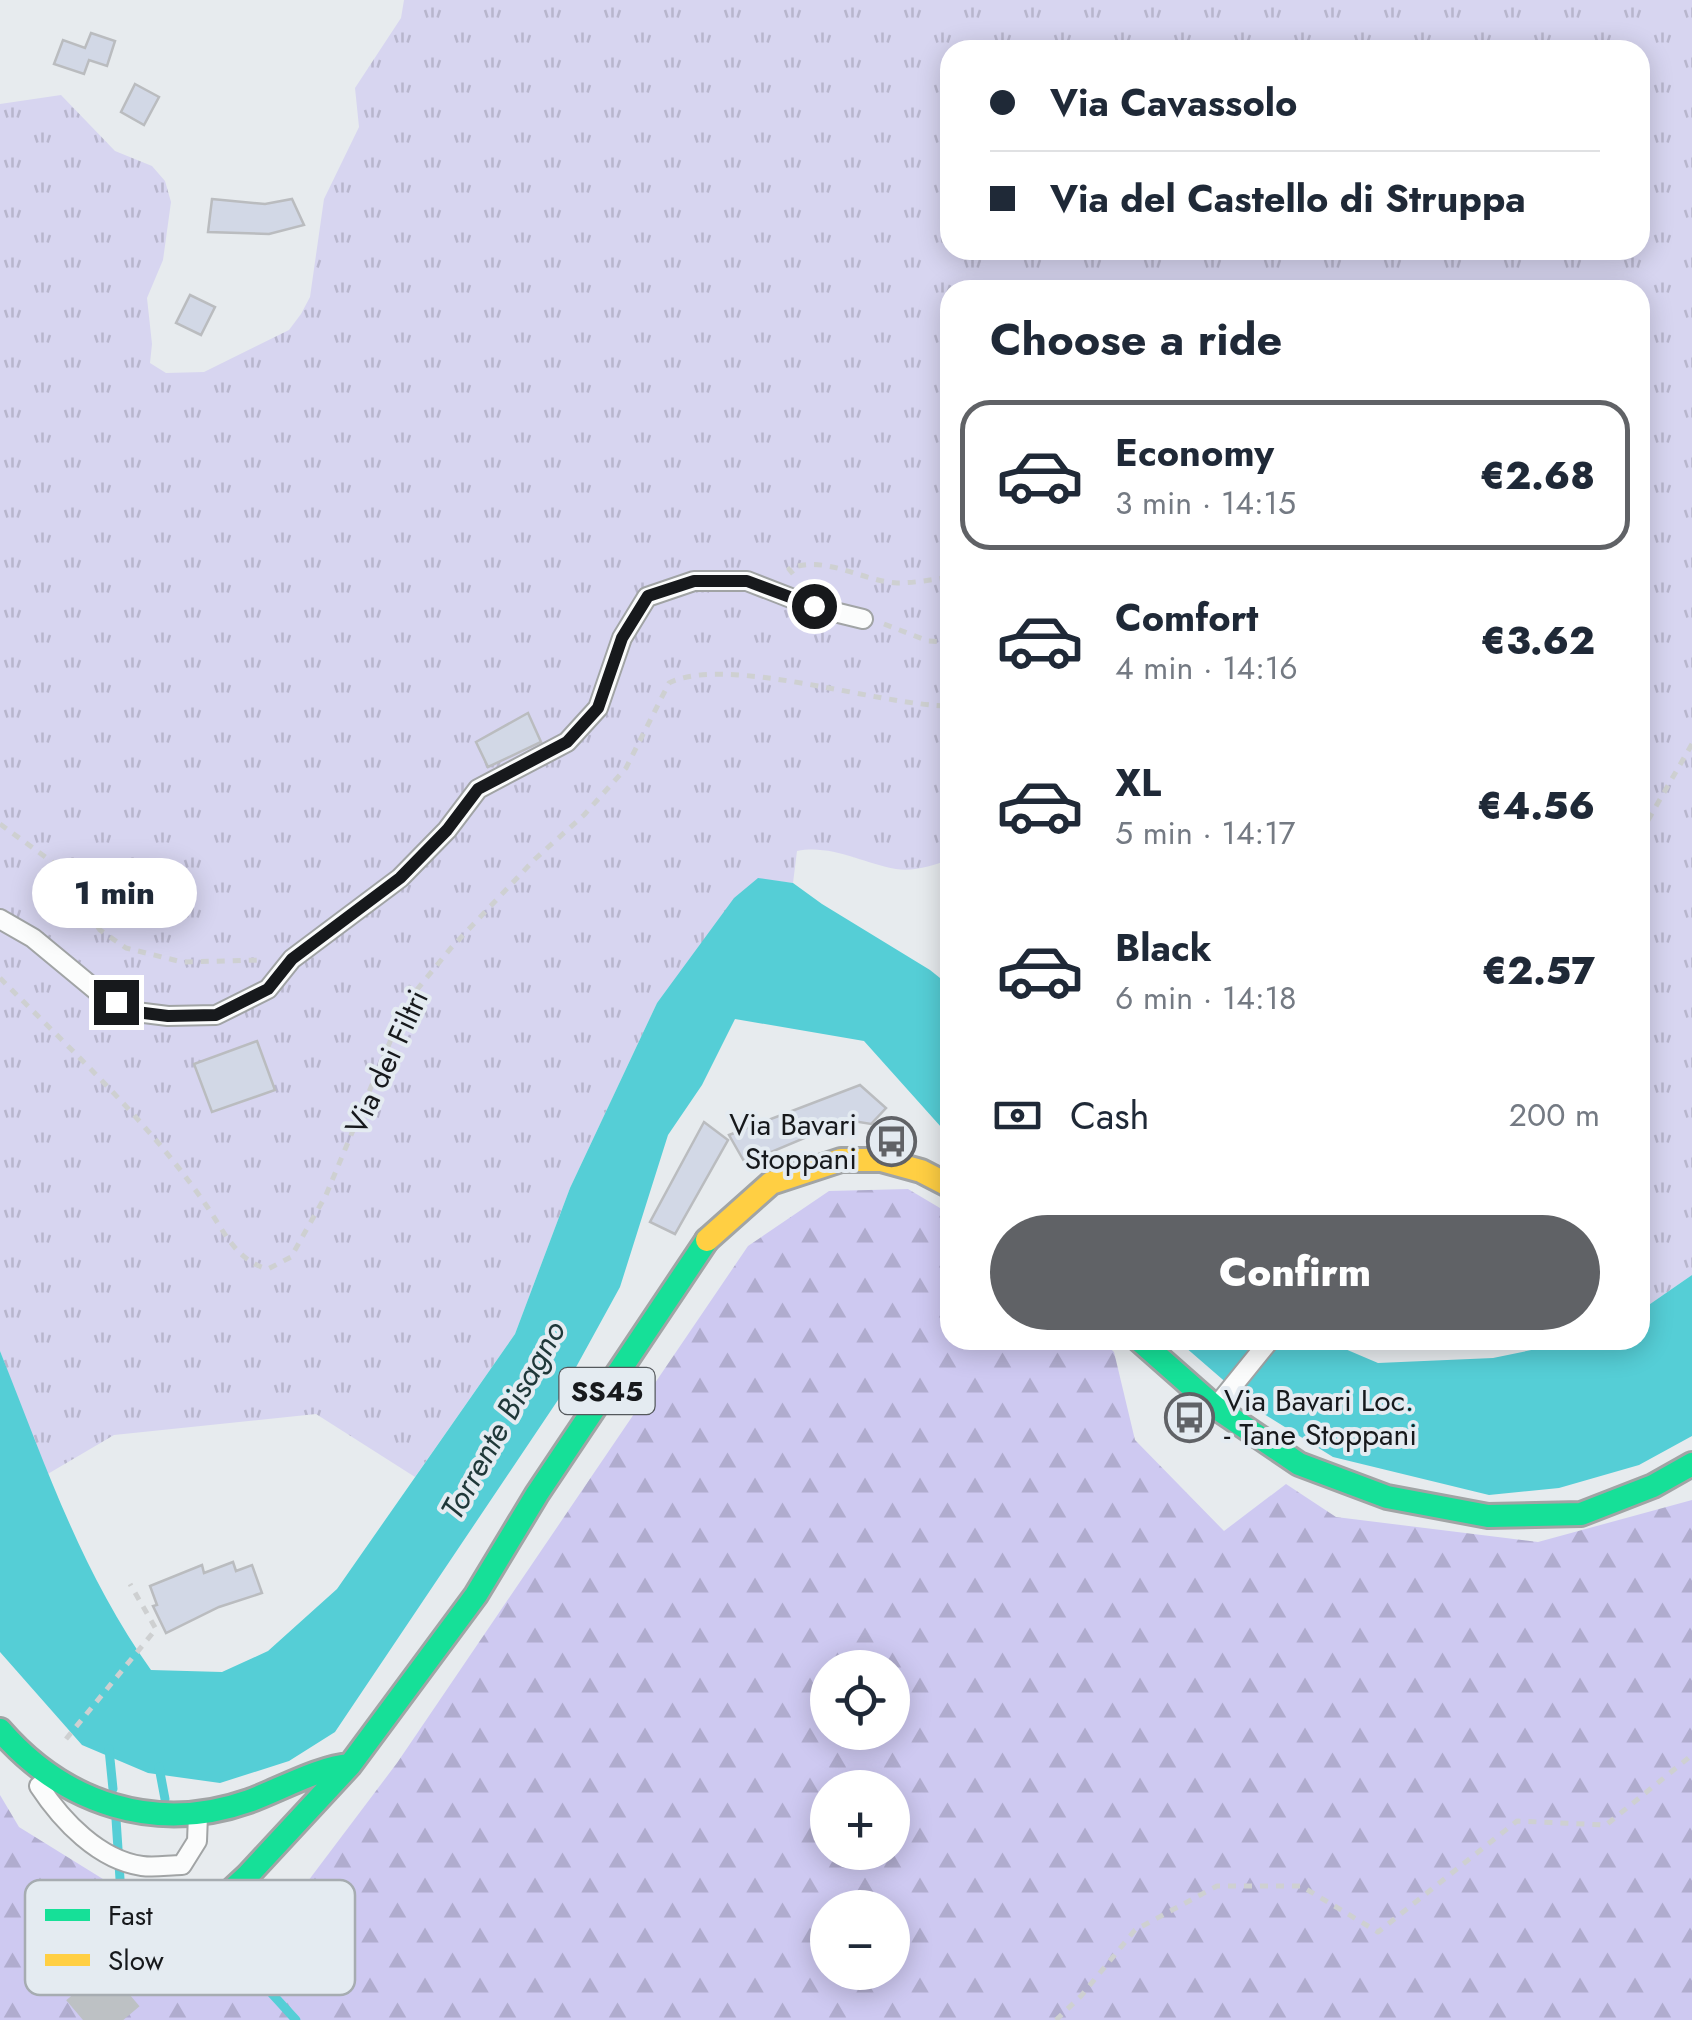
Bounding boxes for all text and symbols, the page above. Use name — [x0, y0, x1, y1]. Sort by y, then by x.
text: Via Cavassolo — [1050, 75, 1298, 130]
text: Via del Castello di Struppa — [1050, 171, 1526, 226]
text: Choose a ride — [990, 307, 1282, 372]
text: Economy — [1115, 425, 1274, 480]
icon: car — [995, 430, 1085, 520]
text: €2.68 — [1480, 448, 1595, 503]
text: 3 min · 14:15 — [1115, 480, 1296, 526]
route start — [792, 584, 837, 629]
text: Comfort — [1115, 590, 1258, 645]
icon: car — [995, 595, 1085, 685]
text: €3.62 — [1481, 613, 1595, 668]
text: 4 min · 14:16 — [1115, 645, 1298, 691]
text: XL — [1115, 755, 1161, 810]
icon: car — [995, 760, 1085, 850]
text: €4.56 — [1477, 778, 1595, 833]
text: 5 min · 14:17 — [1115, 810, 1295, 856]
callout: 1 min — [34, 857, 198, 927]
text: 1 min — [74, 870, 155, 916]
text: Black — [1115, 920, 1212, 975]
icon: car — [995, 925, 1085, 1015]
text: €2.57 — [1482, 943, 1595, 998]
text: 6 min · 14:18 — [1115, 975, 1296, 1021]
route end — [94, 980, 139, 1025]
street label: Via dei Filtri — [334, 982, 439, 1141]
icon: cash — [990, 1088, 1045, 1143]
text: Cash — [1070, 1088, 1150, 1143]
text: 200 m — [1509, 1092, 1600, 1138]
place label: Via Bavari Stoppani — [729, 1103, 857, 1180]
bus stop icon: Via Bavari Stoppani — [866, 1116, 918, 1168]
button: Confirm — [990, 1215, 1600, 1330]
water label: Torrente Bisagno — [429, 1312, 577, 1528]
road number: SS45 — [560, 1368, 654, 1414]
place label: Via Bavari Loc. - Tane Stoppani — [1224, 1379, 1417, 1456]
bus stop icon: Via Bavari Loc. - Tane Stoppani — [1163, 1392, 1215, 1444]
map controls — [810, 1650, 910, 1990]
button: locate — [810, 1650, 910, 1750]
button: + — [810, 1770, 910, 1870]
legend — [25, 1880, 355, 1995]
button: − — [810, 1890, 910, 1990]
text: Fast — [108, 1895, 153, 1936]
text: Slow — [108, 1940, 164, 1981]

